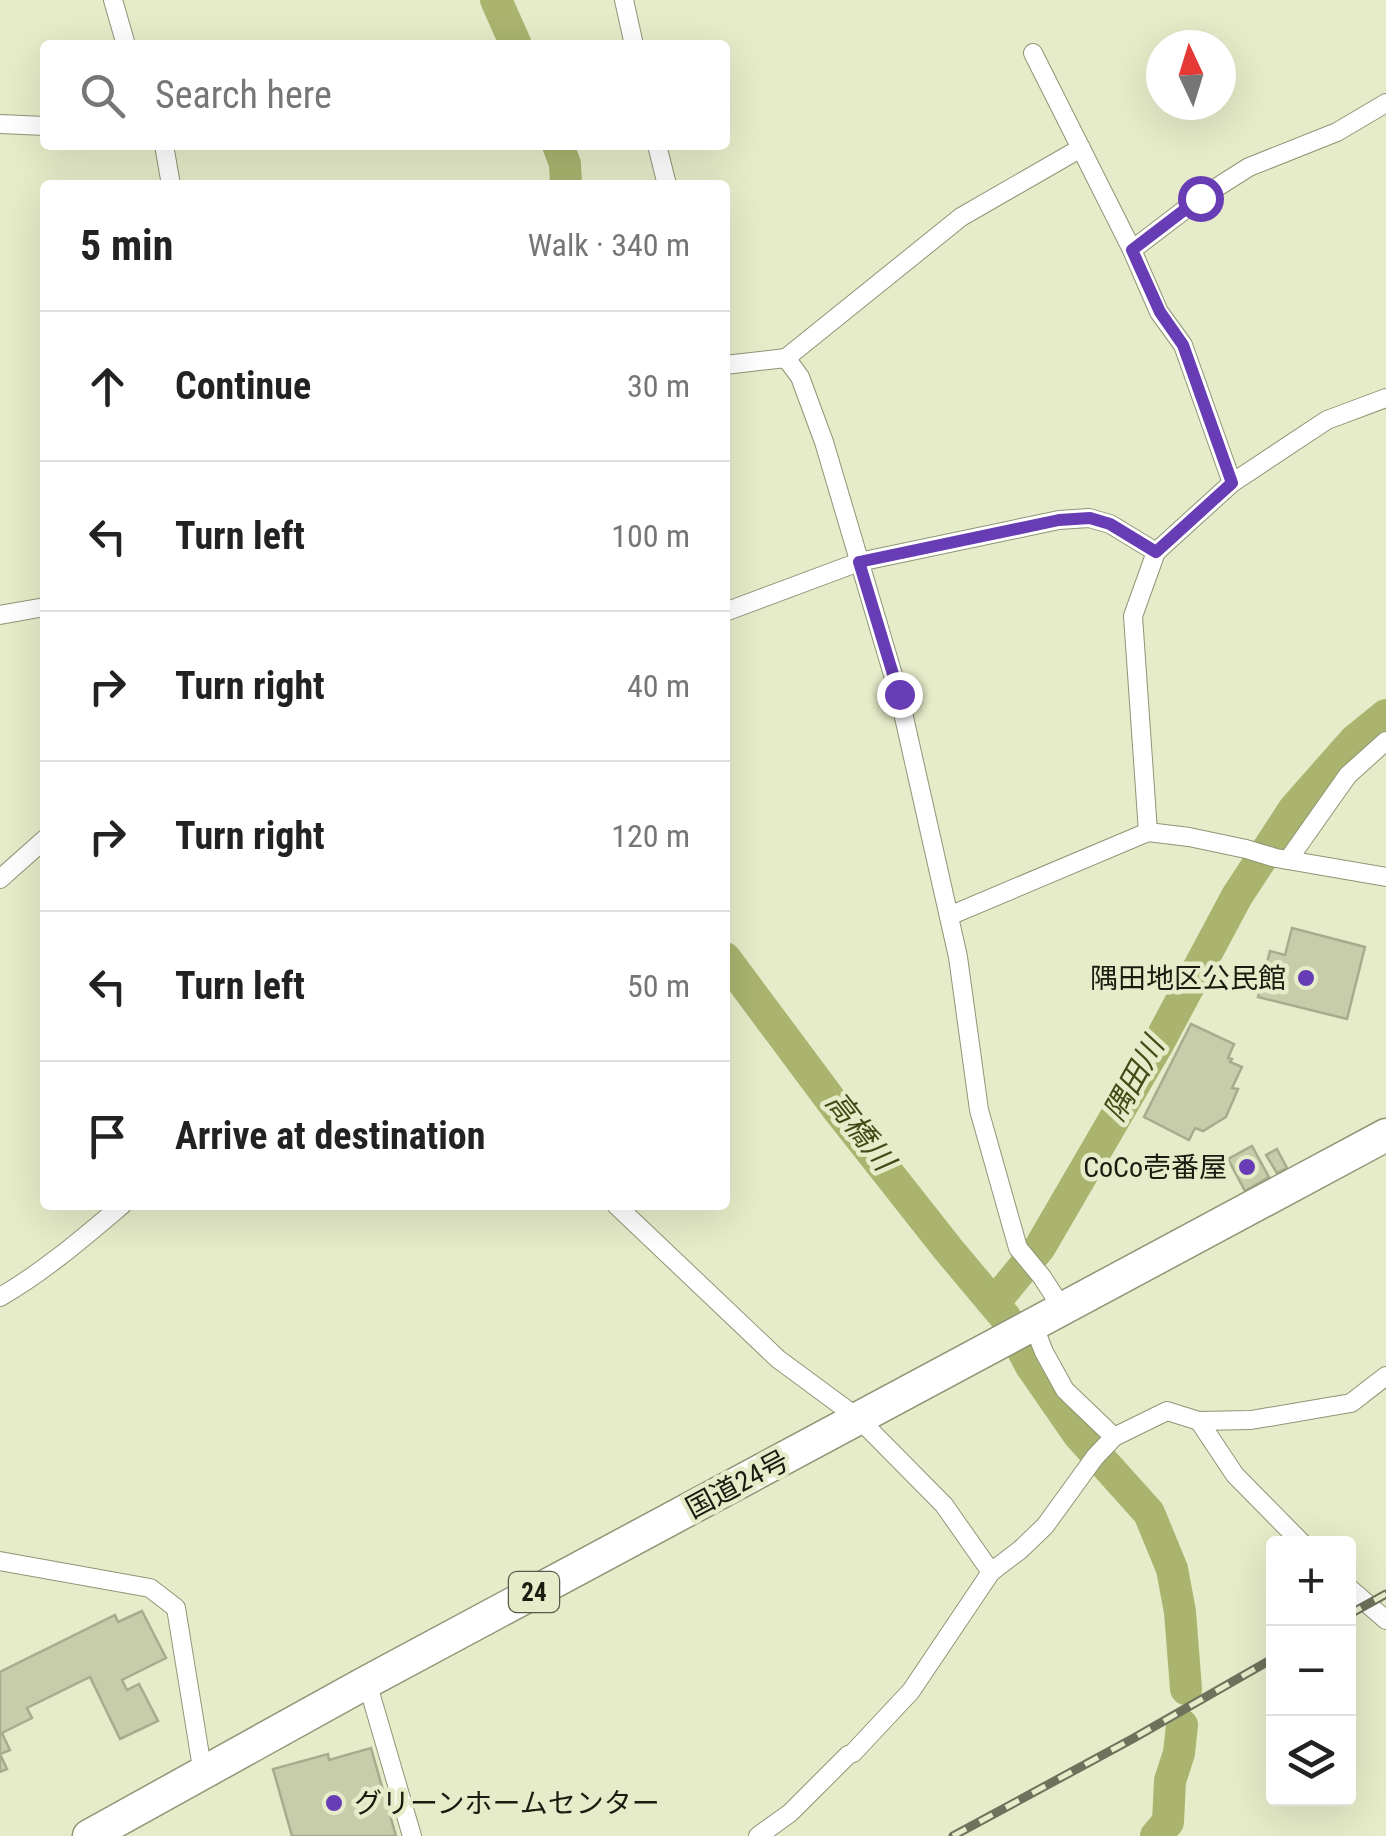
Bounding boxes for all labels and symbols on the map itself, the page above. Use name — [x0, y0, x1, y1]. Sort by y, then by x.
north arrow — [1146, 30, 1236, 120]
route start — [1178, 176, 1224, 222]
route end — [877, 672, 923, 718]
place label: 隅田地区公民館 — [1090, 962, 1286, 995]
marker: 隅田地区公民館 — [1295, 967, 1317, 989]
water label: 隅田川 — [1096, 1028, 1172, 1127]
water label: 高橋川 — [819, 1084, 904, 1179]
place label: CoCo壱番屋 — [1083, 1151, 1227, 1184]
marker: CoCo壱番屋 — [1236, 1156, 1258, 1178]
street label: 国道24号 — [680, 1444, 794, 1525]
road number: 24 — [509, 1572, 559, 1612]
place label: グリーンホームセンター — [354, 1787, 660, 1820]
marker: グリーンホームセンター — [323, 1792, 345, 1814]

